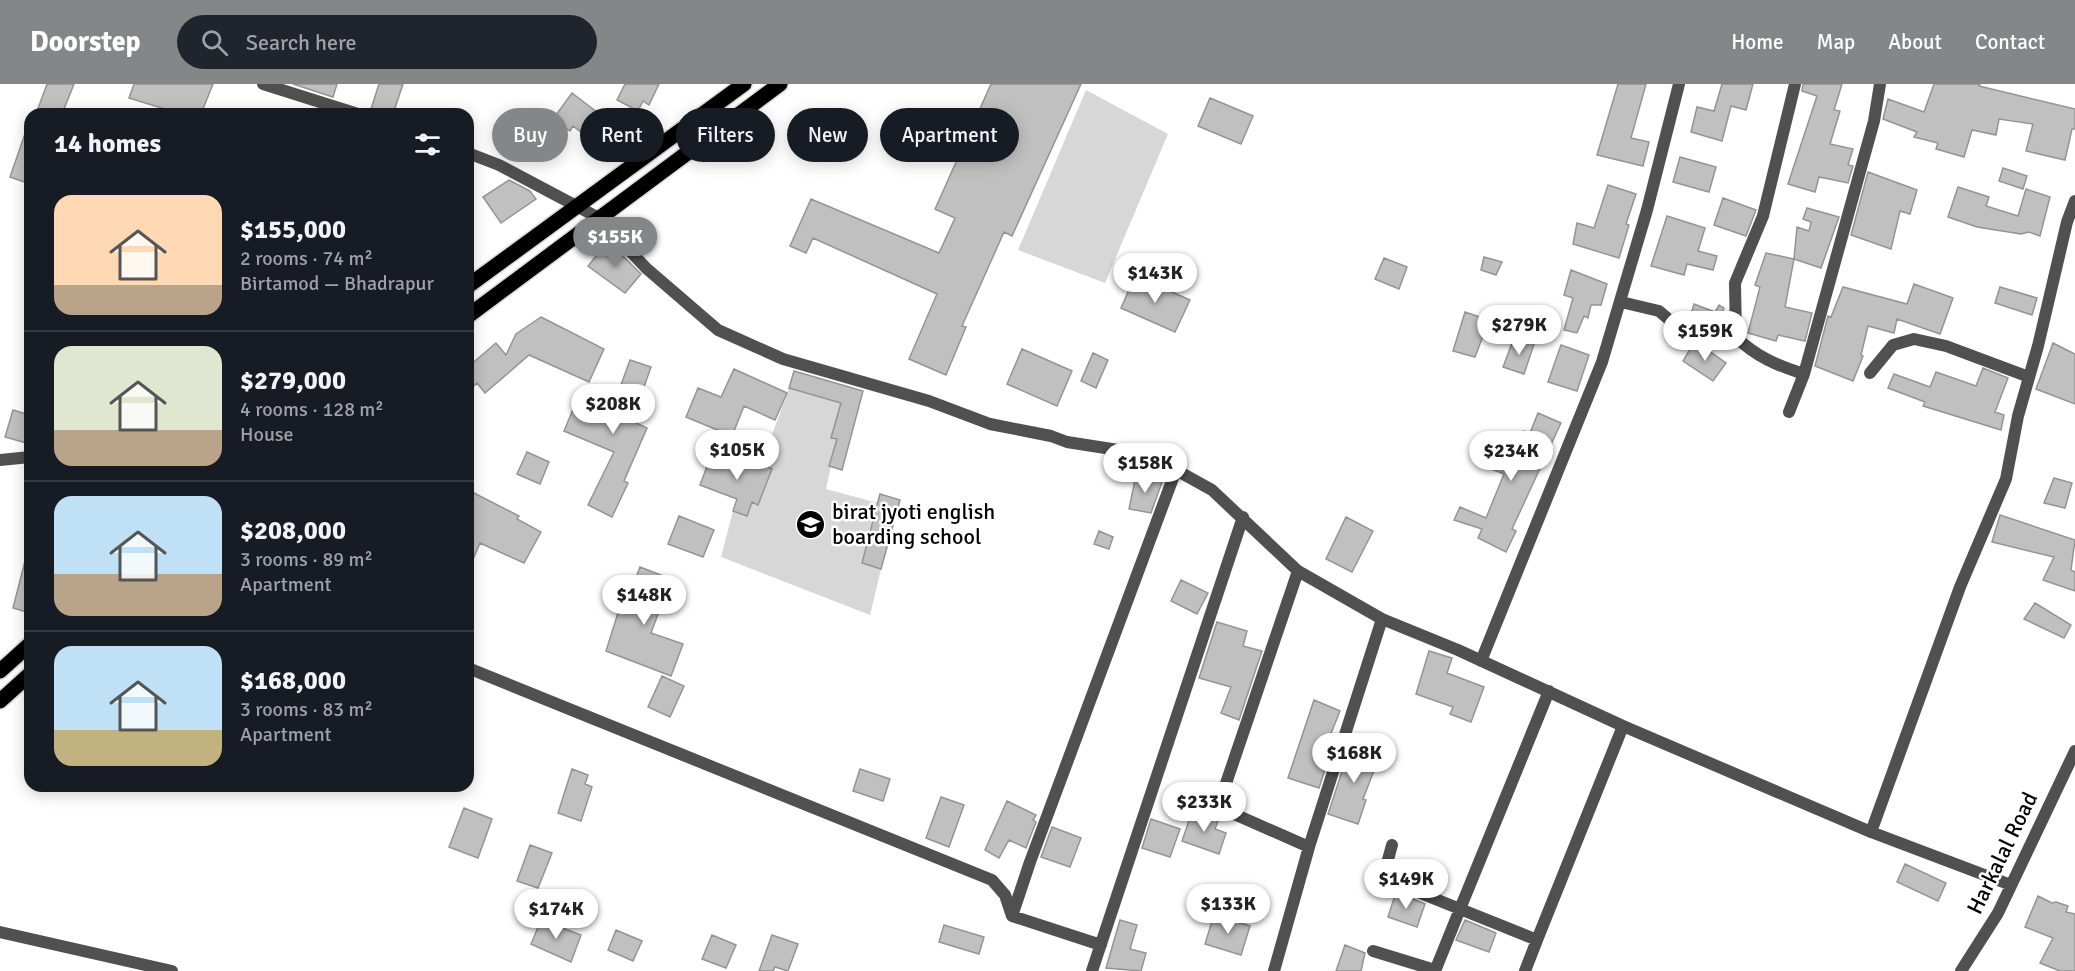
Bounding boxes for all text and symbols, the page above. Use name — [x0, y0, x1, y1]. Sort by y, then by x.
search box — [177, 15, 597, 69]
text: Doorstep — [30, 25, 141, 59]
icon: search — [198, 26, 231, 59]
text: Search here — [246, 29, 357, 56]
text: Home — [1731, 29, 1784, 55]
text: Map — [1817, 29, 1855, 55]
text: About — [1888, 29, 1942, 55]
text: Contact — [1975, 29, 2045, 55]
chip: Buy — [492, 108, 568, 162]
chip: Rent — [580, 108, 664, 162]
chip: Filters — [676, 108, 775, 162]
chip: New — [787, 108, 868, 162]
chip: Apartment — [880, 108, 1019, 162]
text: 14 homes — [54, 128, 161, 160]
icon: filters — [411, 128, 444, 161]
text: $155,000 — [240, 214, 346, 246]
pin: $155K — [573, 217, 657, 268]
icon: home — [102, 219, 174, 291]
text: $155K — [587, 224, 643, 249]
text: 2 rooms · 74 m² — [240, 246, 373, 271]
pin: $143K — [1113, 253, 1197, 304]
text: $143K — [1127, 260, 1183, 285]
text: Birtamod — Bhadrapur — [240, 271, 434, 296]
pin: $279K — [1477, 305, 1561, 356]
pin: $159K — [1663, 311, 1747, 362]
text: $279K — [1491, 312, 1547, 337]
text: $159K — [1677, 318, 1733, 343]
text: $279,000 — [240, 365, 346, 397]
icon: home — [102, 370, 174, 442]
pin: $208K — [571, 384, 655, 435]
text: $208K — [585, 391, 641, 416]
text: 4 rooms · 128 m² — [240, 397, 384, 422]
text: House — [240, 422, 294, 447]
pin: $105K — [695, 430, 779, 481]
pin: $234K — [1469, 431, 1553, 482]
text: $105K — [709, 437, 765, 462]
text: $234K — [1483, 438, 1539, 463]
pin: $158K — [1103, 443, 1187, 494]
text: $158K — [1117, 450, 1173, 475]
place label: birat jyoti english boarding school — [832, 498, 995, 550]
school or university icon: birat jyoti english boarding school — [795, 508, 827, 540]
text: $208,000 — [240, 515, 346, 547]
icon: home — [102, 520, 174, 592]
text: 3 rooms · 89 m² — [240, 547, 373, 572]
text: Apartment — [240, 572, 332, 597]
pin: $148K — [602, 575, 686, 626]
text: $148K — [616, 582, 672, 607]
text: $168,000 — [240, 665, 346, 697]
icon: home — [102, 670, 174, 742]
text: 3 rooms · 83 m² — [240, 697, 373, 722]
text: Apartment — [240, 722, 332, 747]
pin: $168K — [1312, 733, 1396, 784]
text: $168K — [1326, 740, 1382, 765]
pin: $233K — [1162, 782, 1246, 833]
street label: Harkalal Road — [1961, 788, 2043, 918]
text: $233K — [1176, 789, 1232, 814]
pin: $149K — [1364, 859, 1448, 910]
text: $149K — [1378, 866, 1434, 891]
pin: $133K — [1186, 884, 1270, 935]
pin: $174K — [514, 889, 598, 940]
text: $133K — [1200, 891, 1256, 916]
text: $174K — [528, 896, 584, 921]

